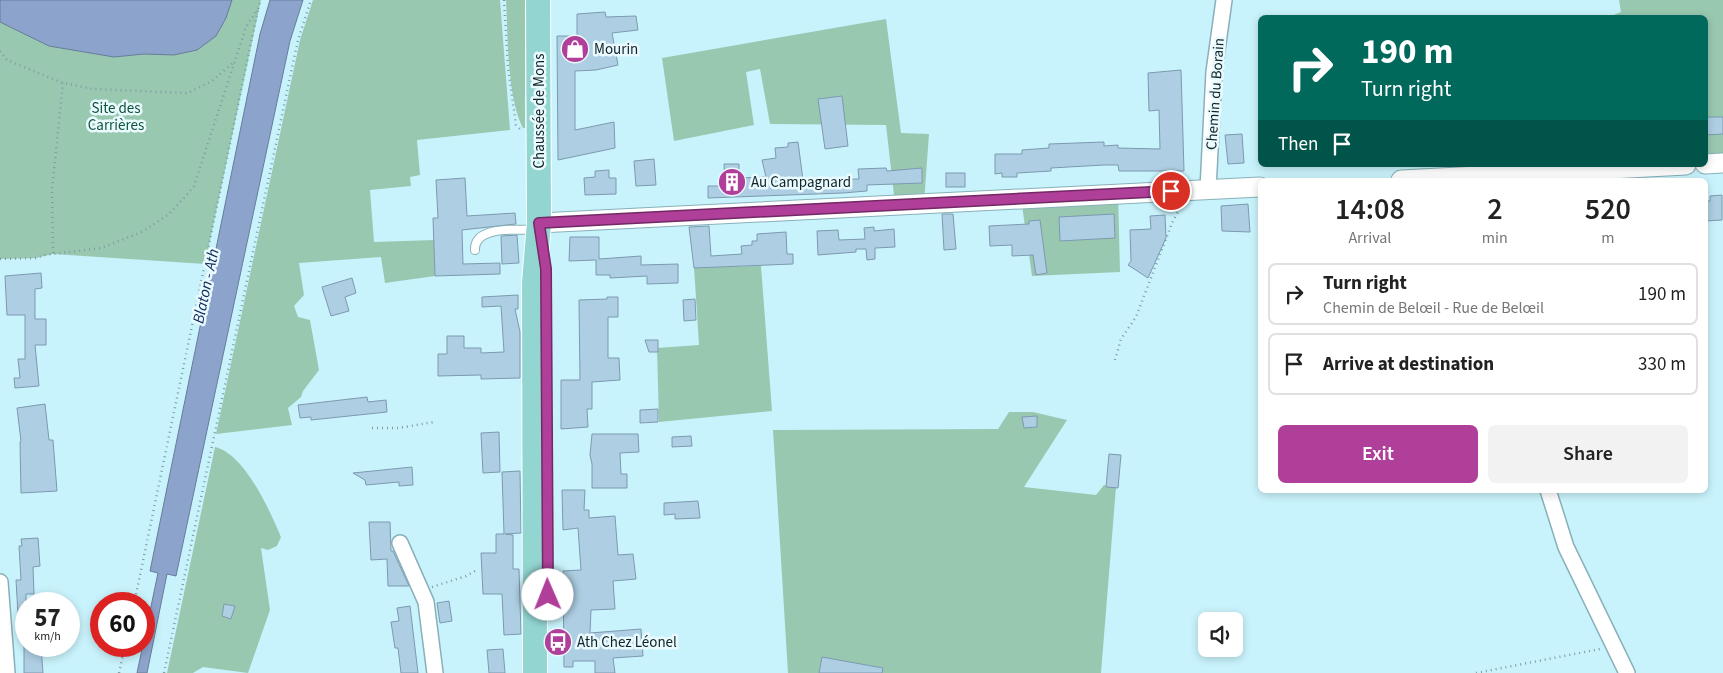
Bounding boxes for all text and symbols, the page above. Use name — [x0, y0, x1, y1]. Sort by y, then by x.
text: 190 m — [1361, 27, 1453, 77]
shop icon: Mourin — [560, 34, 590, 64]
icon: right — [1278, 35, 1343, 100]
street label: Chemin du Borain — [1201, 37, 1230, 151]
place label: Mourin — [594, 39, 638, 60]
street label: Chaussée de Mons — [529, 53, 550, 169]
text: Turn right — [1361, 73, 1451, 105]
park label: Site des Carrières — [88, 98, 144, 136]
icon: arrive — [1328, 130, 1356, 158]
text: Then — [1278, 131, 1318, 158]
building icon: Au Campagnard — [717, 167, 747, 197]
pin — [1150, 170, 1192, 212]
place label: Au Campagnard — [751, 172, 851, 193]
icon: arrive — [1157, 177, 1185, 205]
text: 14:08 — [1335, 188, 1405, 231]
text: 2 — [1487, 188, 1503, 231]
text: 520 — [1585, 188, 1631, 231]
text: Arrival — [1348, 227, 1391, 249]
text: min — [1482, 227, 1508, 249]
text: m — [1601, 227, 1615, 249]
water label: Blaton - Ath — [187, 247, 225, 326]
text: Turn right — [1323, 270, 1407, 297]
icon: right — [1280, 280, 1308, 308]
text: 190 m — [1638, 281, 1686, 308]
text: Chemin de Belœil - Rue de Belœil — [1323, 297, 1544, 319]
icon: arrive — [1280, 350, 1308, 378]
text: Arrive at destination — [1323, 351, 1494, 378]
text: 330 m — [1638, 351, 1686, 378]
button: Exit — [1278, 425, 1478, 483]
button: Share — [1488, 425, 1688, 483]
position arrow — [521, 568, 573, 620]
speed limit sign: 60 — [90, 592, 155, 657]
text: 57 — [34, 600, 61, 636]
map controls — [1198, 612, 1243, 657]
button: sound — [1198, 612, 1243, 657]
bus stop icon: Ath Chez Léonel — [543, 627, 573, 657]
text: km/h — [34, 628, 61, 645]
place label: Ath Chez Léonel — [577, 632, 677, 653]

